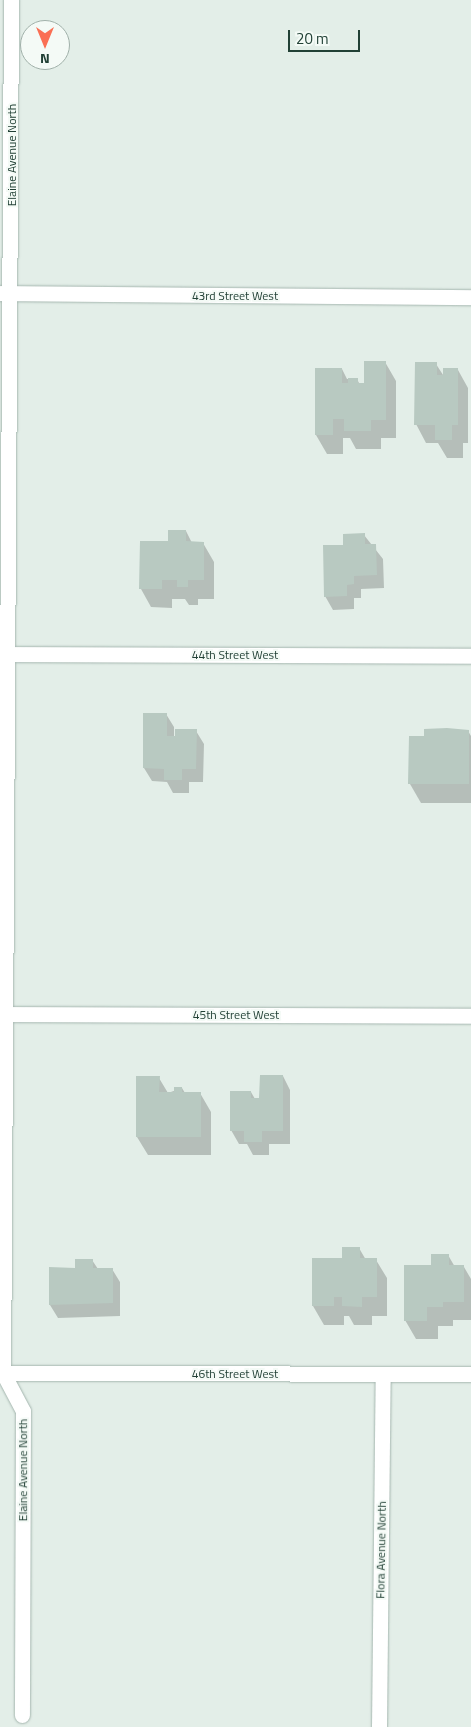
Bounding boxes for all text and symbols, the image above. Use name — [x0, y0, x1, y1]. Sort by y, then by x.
north arrow — [20, 20, 70, 70]
scale bar — [291, 20, 364, 52]
text: 20 m — [296, 27, 329, 50]
text: N — [40, 49, 50, 70]
street label: Elaine Avenue North — [5, 104, 19, 206]
street label: 43rd Street West — [192, 289, 278, 303]
street label: 44th Street West — [192, 648, 278, 662]
street label: 45th Street West — [193, 1008, 279, 1022]
street label: 46th Street West — [192, 1367, 278, 1381]
street label: Elaine Avenue North — [16, 1419, 30, 1521]
street label: Flora Avenue North — [373, 1501, 389, 1599]

